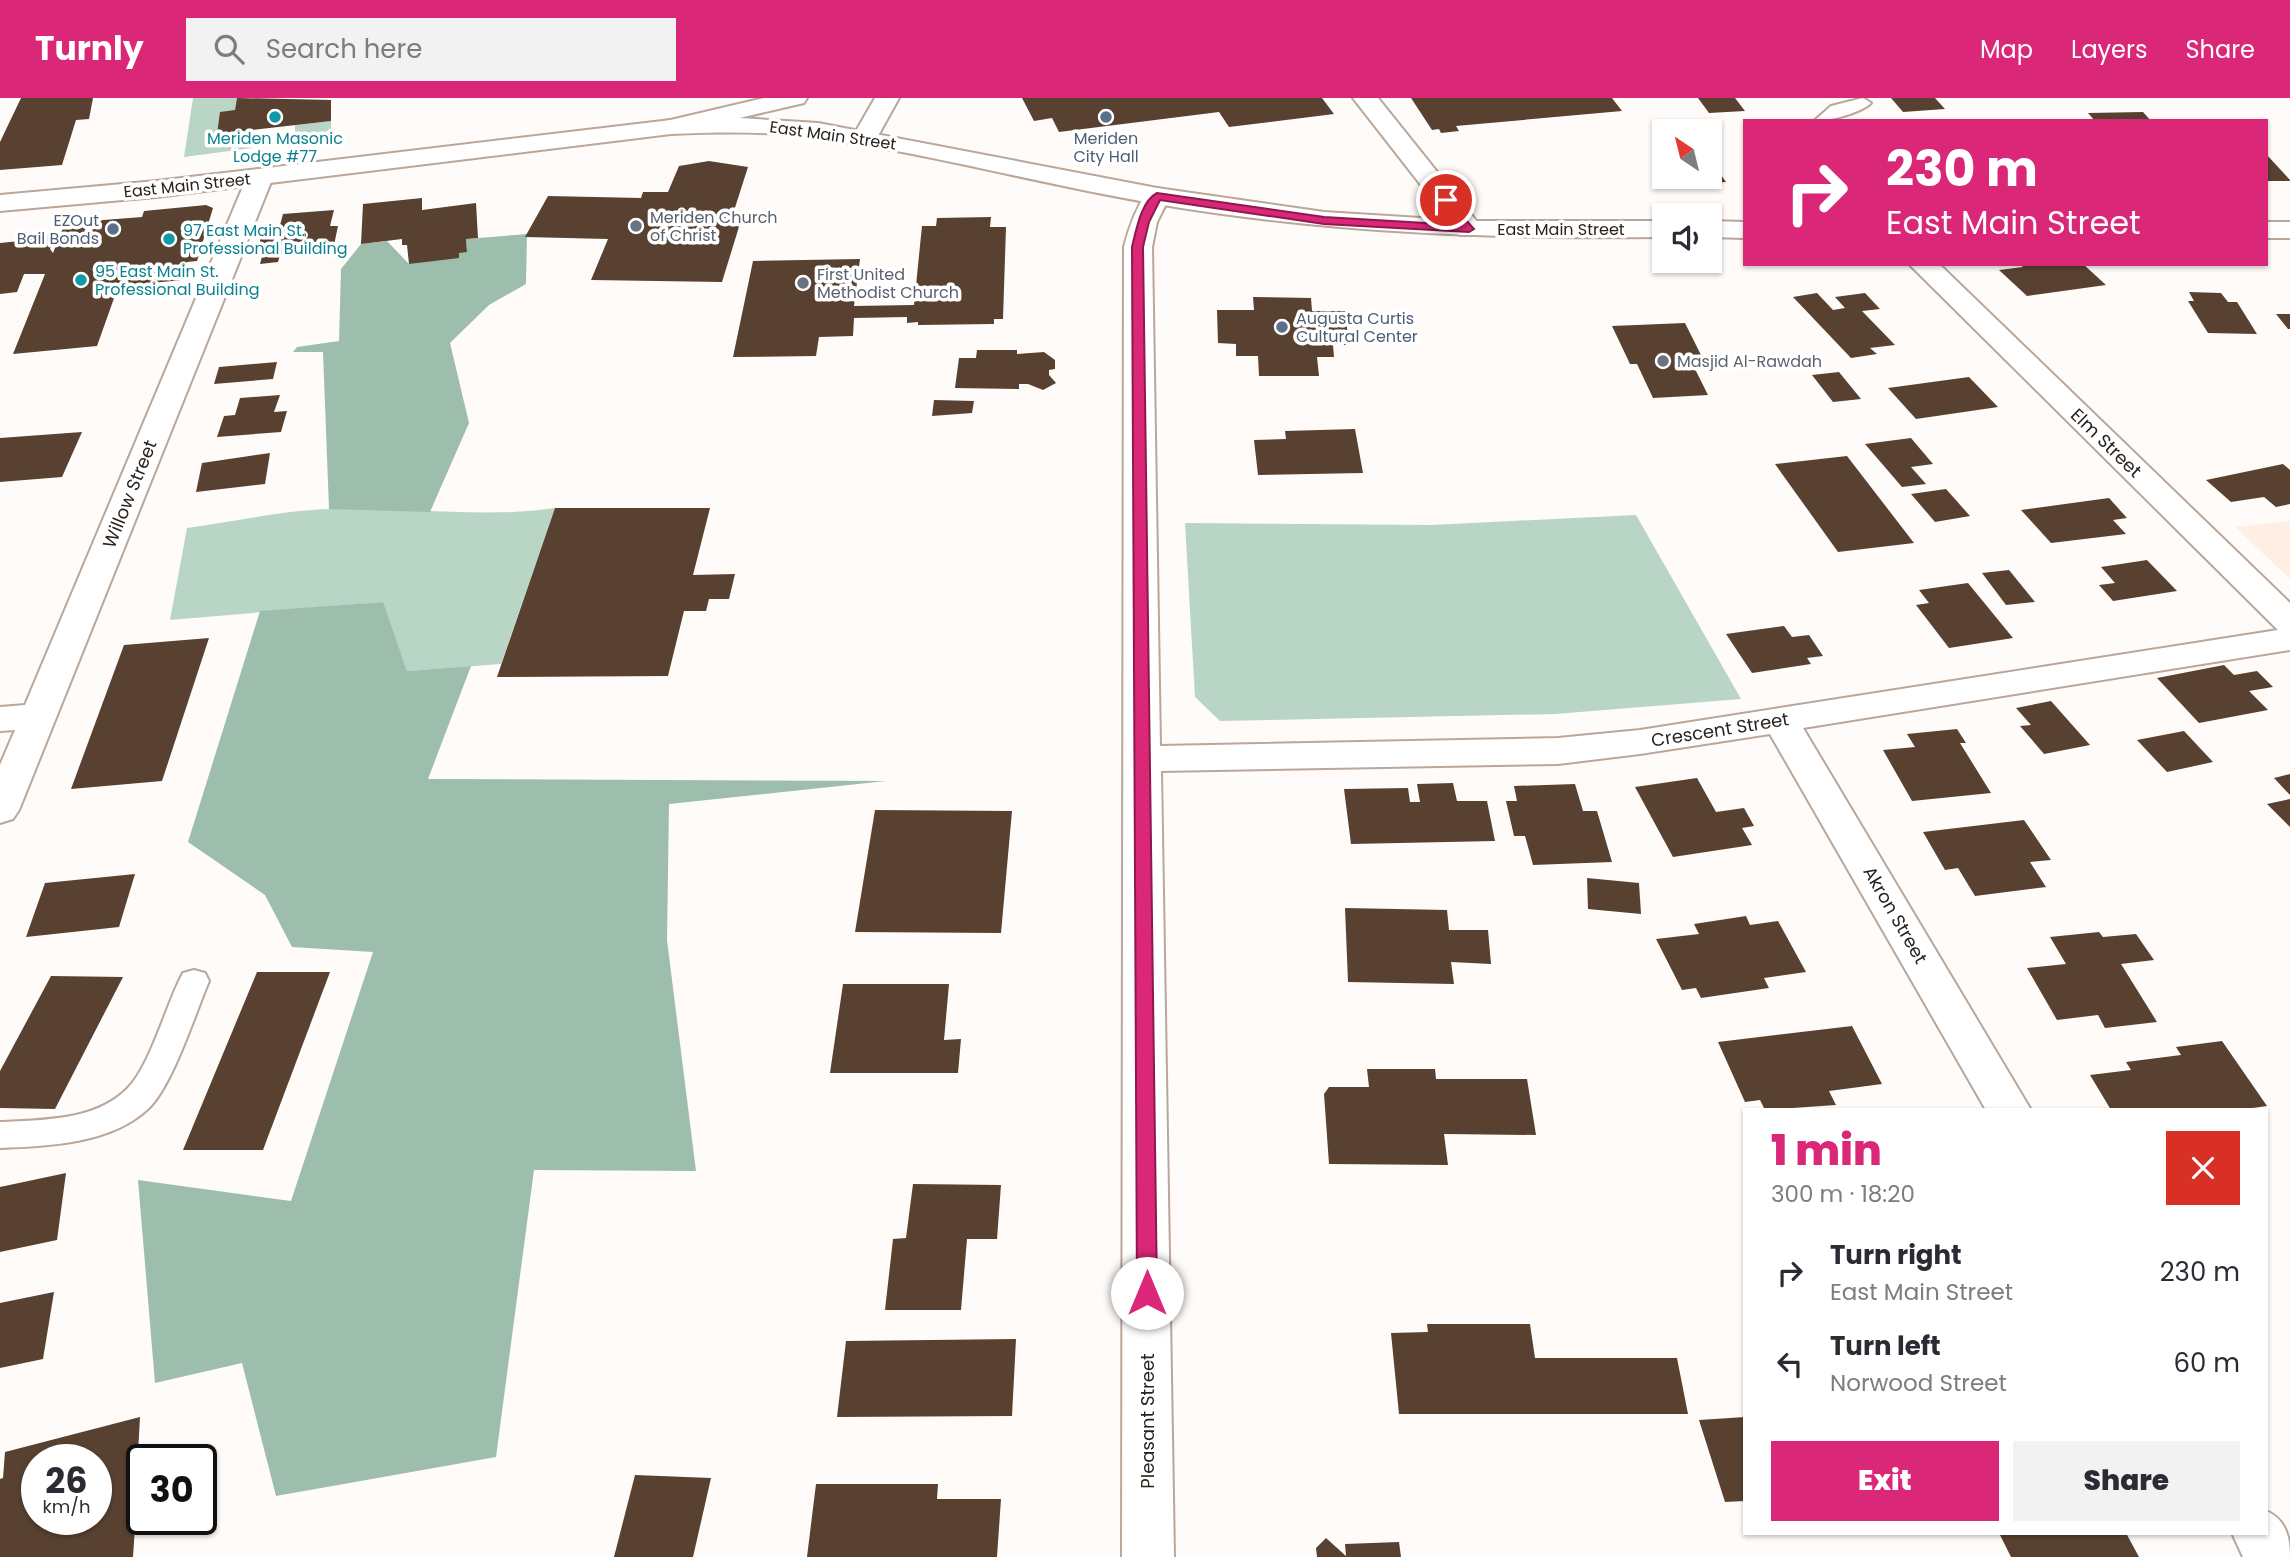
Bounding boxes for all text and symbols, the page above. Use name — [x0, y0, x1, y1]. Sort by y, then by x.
search box — [186, 18, 676, 81]
text: Turnly — [35, 25, 144, 72]
icon: search — [210, 30, 248, 68]
text: Search here — [266, 31, 422, 67]
text: Map — [1980, 33, 2033, 66]
text: Layers — [2071, 33, 2147, 66]
text: Share — [2185, 33, 2255, 66]
marker: Meriden Masonic Lodge #77 — [267, 109, 283, 125]
marker: Meriden City Hall — [1098, 109, 1114, 125]
street label: East Main Street — [768, 115, 898, 156]
north arrow — [1652, 119, 1722, 189]
map controls — [1652, 119, 1722, 273]
place label: Meriden Masonic Lodge #77 — [207, 127, 343, 168]
place label: Meriden City Hall — [1073, 127, 1139, 168]
text: 230 m — [1886, 135, 2038, 203]
icon: right — [1771, 147, 1862, 238]
street label: East Main Street — [123, 167, 252, 204]
pin — [1416, 170, 1476, 230]
icon: arrive — [1427, 181, 1465, 219]
text: East Main Street — [1886, 200, 2141, 245]
button: sound — [1652, 203, 1722, 273]
place label: Meriden Church of Christ — [650, 206, 778, 247]
place label: EZOut Bail Bonds — [17, 209, 99, 250]
marker: Meriden Church of Christ — [628, 218, 644, 234]
street label: East Main Street — [1497, 218, 1625, 241]
place label: 97 East Main St. Professional Building — [183, 219, 348, 260]
marker: EZOut Bail Bonds — [105, 221, 121, 237]
marker: 97 East Main St. Professional Building — [161, 231, 177, 247]
place label: 95 East Main St. Professional Building — [95, 260, 260, 301]
place label: First United Methodist Church — [817, 263, 959, 304]
marker: 95 East Main St. Professional Building — [73, 272, 89, 288]
marker: First United Methodist Church — [795, 275, 811, 291]
place label: Augusta Curtis Cultural Center — [1296, 307, 1418, 348]
marker: Augusta Curtis Cultural Center — [1274, 319, 1290, 335]
place label: Masjid Al-Rawdah — [1677, 350, 1822, 373]
marker: Masjid Al-Rawdah — [1655, 353, 1671, 369]
street label: Elm Street — [2065, 402, 2147, 483]
street label: Willow Street — [96, 436, 163, 552]
street label: Crescent Street — [1649, 706, 1790, 753]
street label: Akron Street — [1857, 861, 1933, 968]
text: 1 min — [1771, 1121, 1882, 1180]
button: close — [2166, 1131, 2240, 1205]
text: 300 m · 18:20 — [1771, 1178, 1915, 1210]
text: Turn right — [1830, 1237, 1962, 1273]
icon: right — [1771, 1254, 1809, 1292]
text: 230 m — [2160, 1254, 2240, 1290]
position arrow — [1110, 1256, 1184, 1330]
text: East Main Street — [1830, 1276, 2013, 1308]
text: Turn left — [1830, 1328, 1941, 1364]
icon: left — [1771, 1345, 1809, 1383]
text: 60 m — [2173, 1345, 2240, 1381]
street label: Pleasant Street — [1135, 1353, 1160, 1489]
text: Norwood Street — [1830, 1367, 2007, 1399]
button: Exit — [1771, 1441, 1999, 1521]
button: Share — [2013, 1441, 2240, 1521]
speed limit sign: 30 — [126, 1444, 217, 1535]
text: 26 — [45, 1456, 88, 1505]
text: km/h — [43, 1494, 90, 1519]

